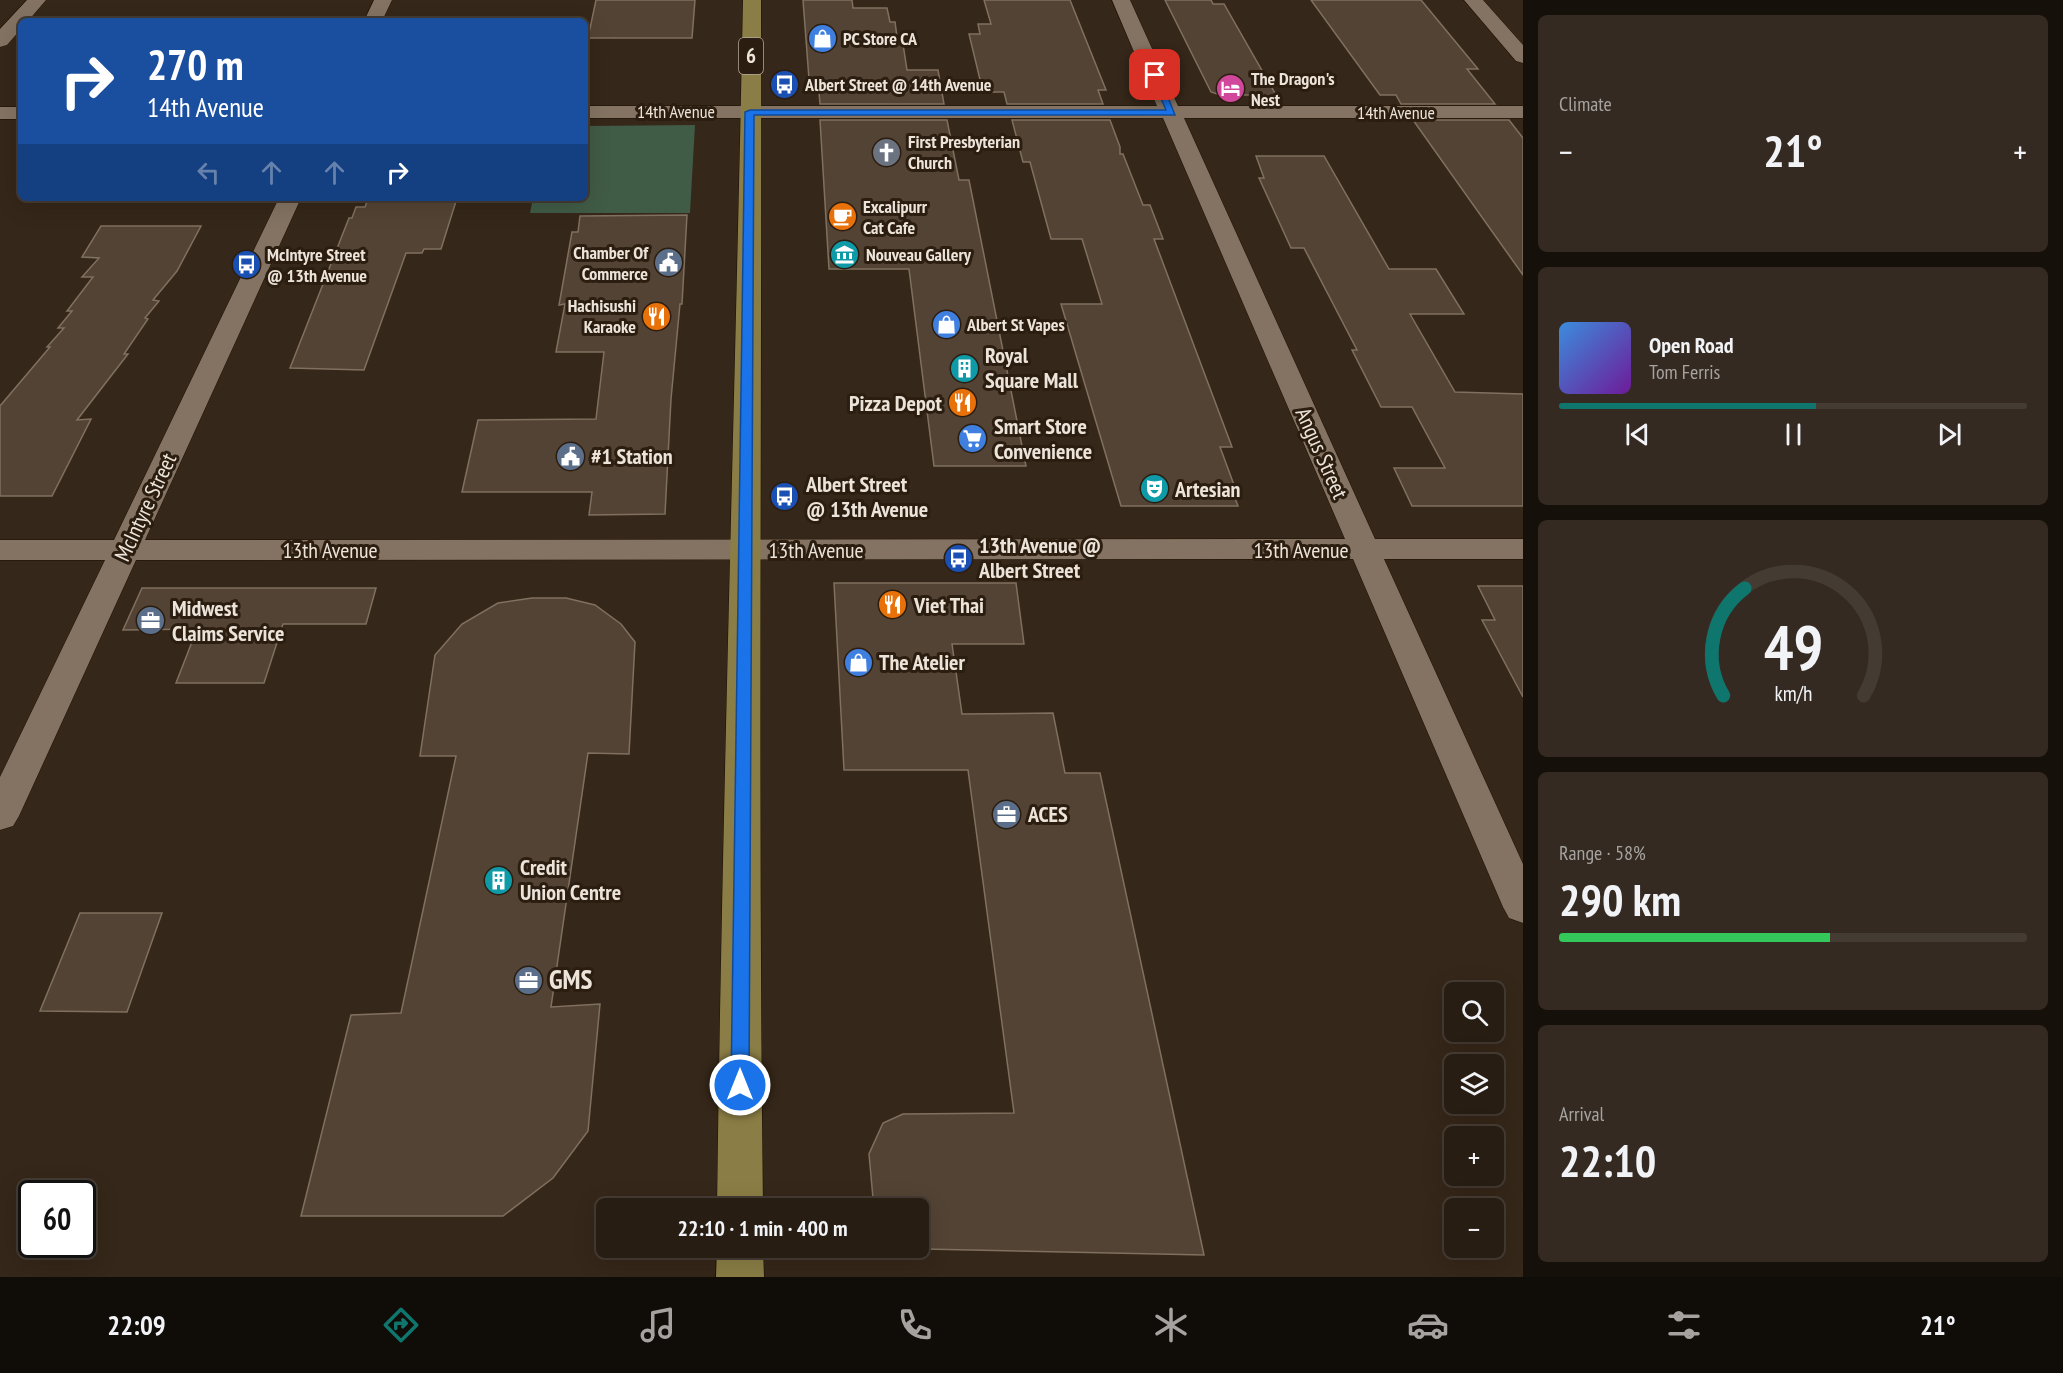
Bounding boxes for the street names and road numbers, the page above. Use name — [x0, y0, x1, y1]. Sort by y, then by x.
road number: 6 — [739, 38, 763, 74]
street label: 14th Avenue — [637, 100, 715, 123]
street label: 14th Avenue — [1357, 101, 1435, 124]
street label: Angus Street — [1290, 403, 1354, 503]
street label: McIntyre Street — [108, 448, 182, 566]
street label: 13th Avenue — [282, 536, 378, 564]
street label: 13th Avenue — [768, 536, 864, 564]
street label: 13th Avenue — [1253, 536, 1349, 564]

